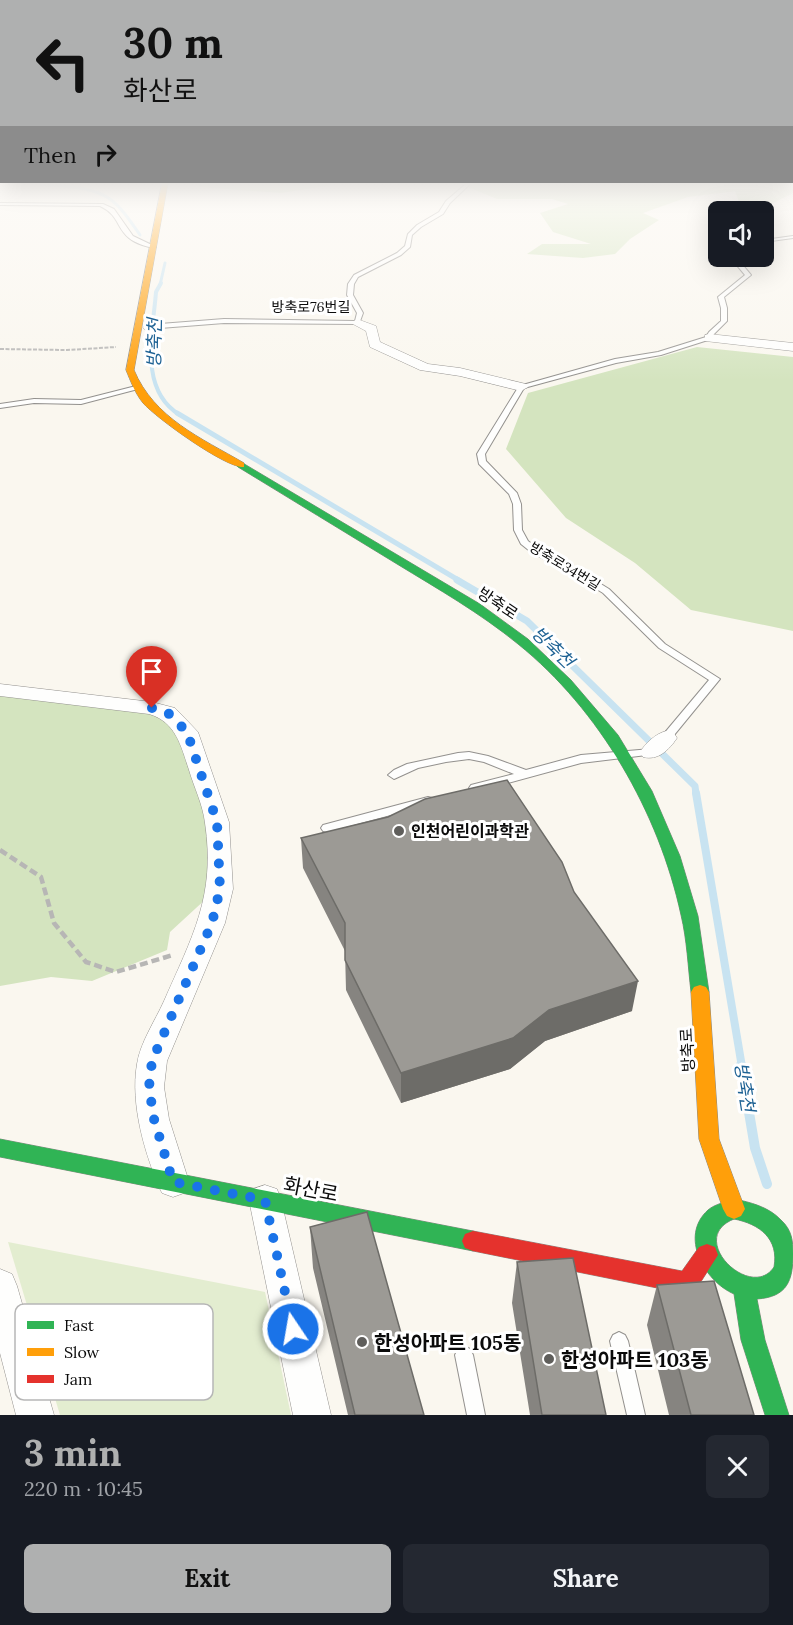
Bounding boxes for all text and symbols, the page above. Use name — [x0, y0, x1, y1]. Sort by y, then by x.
text: 30 m — [123, 16, 223, 70]
icon: left — [24, 24, 102, 102]
text: 화산로 — [123, 73, 198, 107]
icon: right — [89, 138, 122, 171]
text: Then — [24, 141, 77, 169]
map controls — [708, 201, 774, 267]
button: sound — [708, 201, 774, 267]
street label: 방축로76번길 — [272, 298, 350, 316]
water label: 방축천 — [142, 316, 166, 368]
street label: 방축로34번길 — [526, 538, 604, 594]
street label: 방축로 — [474, 582, 522, 624]
water label: 방축천 — [527, 621, 581, 674]
pin — [126, 646, 177, 708]
icon: arrive — [135, 655, 168, 688]
place label: 인천어린이과학관 — [411, 821, 529, 841]
marker: 인천어린이과학관 — [392, 824, 406, 838]
street label: 방축로 — [676, 1027, 698, 1073]
water label: 방축천 — [730, 1061, 761, 1116]
street label: 화산로 — [282, 1171, 340, 1207]
position arrow — [261, 1297, 325, 1361]
legend — [15, 1304, 213, 1400]
text: Fast — [64, 1315, 95, 1335]
place label: 한성아파트 105동 — [374, 1330, 521, 1355]
marker: 한성아파트 105동 — [355, 1335, 369, 1349]
text: Slow — [64, 1342, 100, 1362]
place label: 한성아파트 103동 — [561, 1347, 709, 1372]
marker: 한성아파트 103동 — [542, 1352, 556, 1366]
text: Jam — [63, 1369, 92, 1389]
text: 3 min — [24, 1430, 122, 1476]
button: close — [706, 1435, 769, 1498]
text: 220 m · 10:45 — [24, 1476, 143, 1501]
button: Exit — [24, 1544, 391, 1613]
button: Share — [403, 1544, 769, 1613]

